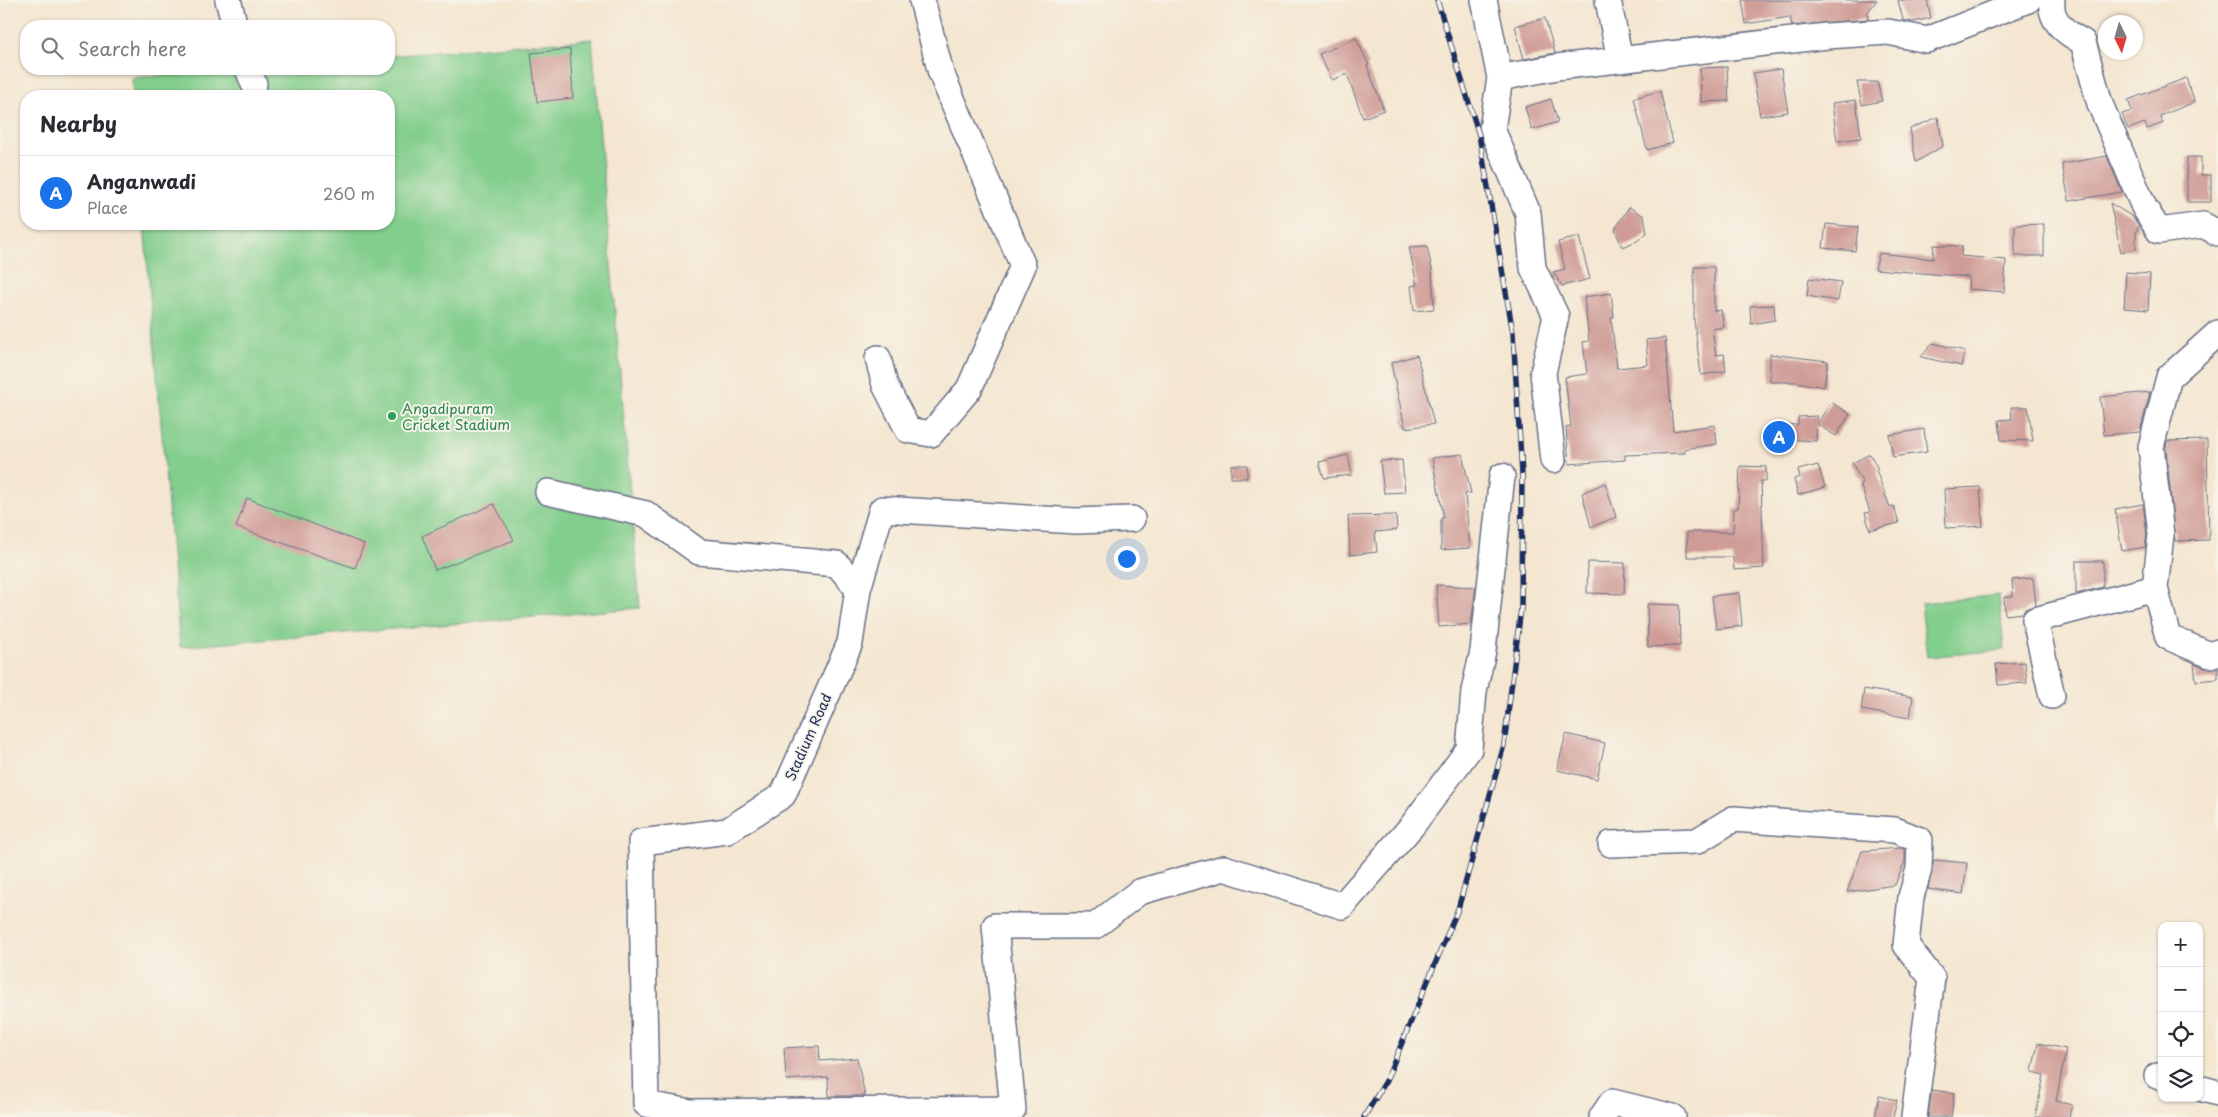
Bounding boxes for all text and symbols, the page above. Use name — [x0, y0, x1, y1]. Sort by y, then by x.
north arrow — [2098, 15, 2143, 60]
search box — [20, 20, 395, 75]
icon: search — [38, 34, 66, 62]
text: Search here — [78, 34, 187, 62]
text: Nearby — [40, 107, 117, 139]
text: Anganwadi — [87, 167, 196, 195]
text: A — [50, 181, 62, 205]
text: 260 m — [323, 181, 375, 205]
text: Place — [87, 195, 128, 219]
place label: Angadipuram Cricket Stadium — [402, 398, 510, 435]
marker: Angadipuram Cricket Stadium — [386, 410, 398, 422]
pin: A — [1763, 418, 1795, 456]
your location — [1114, 546, 1140, 572]
street label: Stadium Road — [779, 690, 837, 784]
map controls — [2158, 922, 2203, 1102]
button: + — [2158, 922, 2203, 967]
button: − — [2158, 967, 2203, 1012]
button: locate — [2158, 1012, 2203, 1057]
button: layers — [2158, 1057, 2203, 1102]

